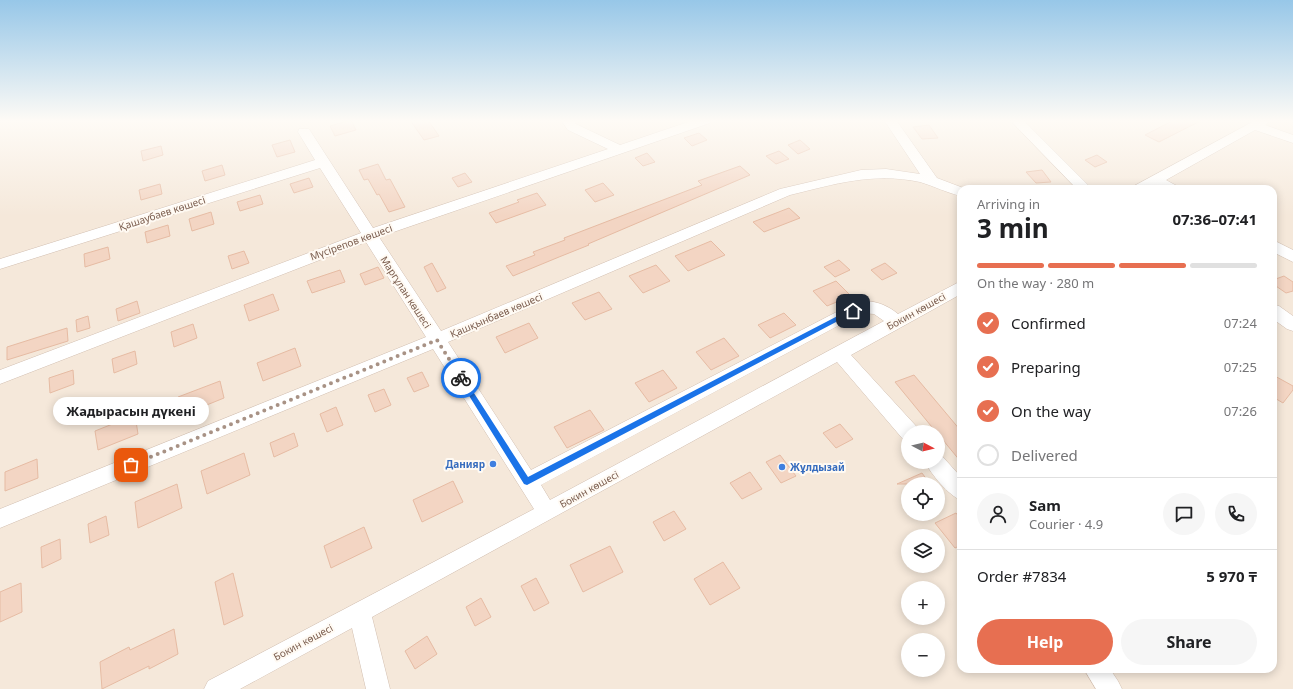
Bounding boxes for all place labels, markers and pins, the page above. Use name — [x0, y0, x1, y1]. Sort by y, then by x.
pin — [836, 294, 870, 328]
callout: Жадырасын дүкені — [53, 397, 209, 425]
pin — [114, 448, 148, 482]
place label: Данияр — [446, 457, 485, 471]
marker: Данияр — [488, 459, 498, 469]
place label: Жұлдызай — [790, 460, 845, 474]
marker: Жұлдызай — [777, 462, 787, 472]

